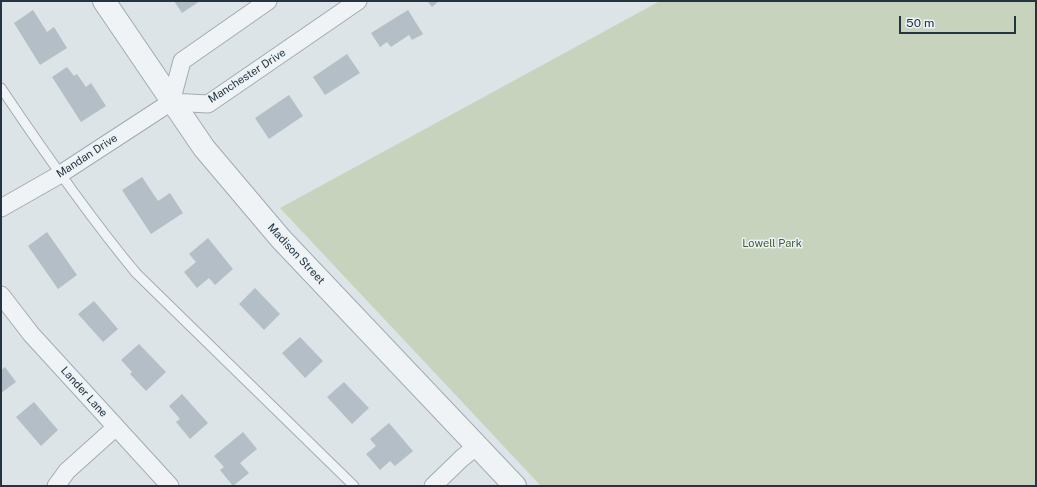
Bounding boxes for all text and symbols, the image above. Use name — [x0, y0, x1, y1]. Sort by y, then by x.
scale bar — [901, 8, 1018, 34]
text: 50 m — [906, 16, 934, 30]
street label: Manchester Drive — [206, 46, 288, 106]
street label: Mandan Drive — [54, 131, 120, 181]
street label: Madison Street — [265, 221, 327, 287]
park label: Lowell Park — [742, 237, 802, 251]
street label: Lander Lane — [58, 364, 110, 420]

